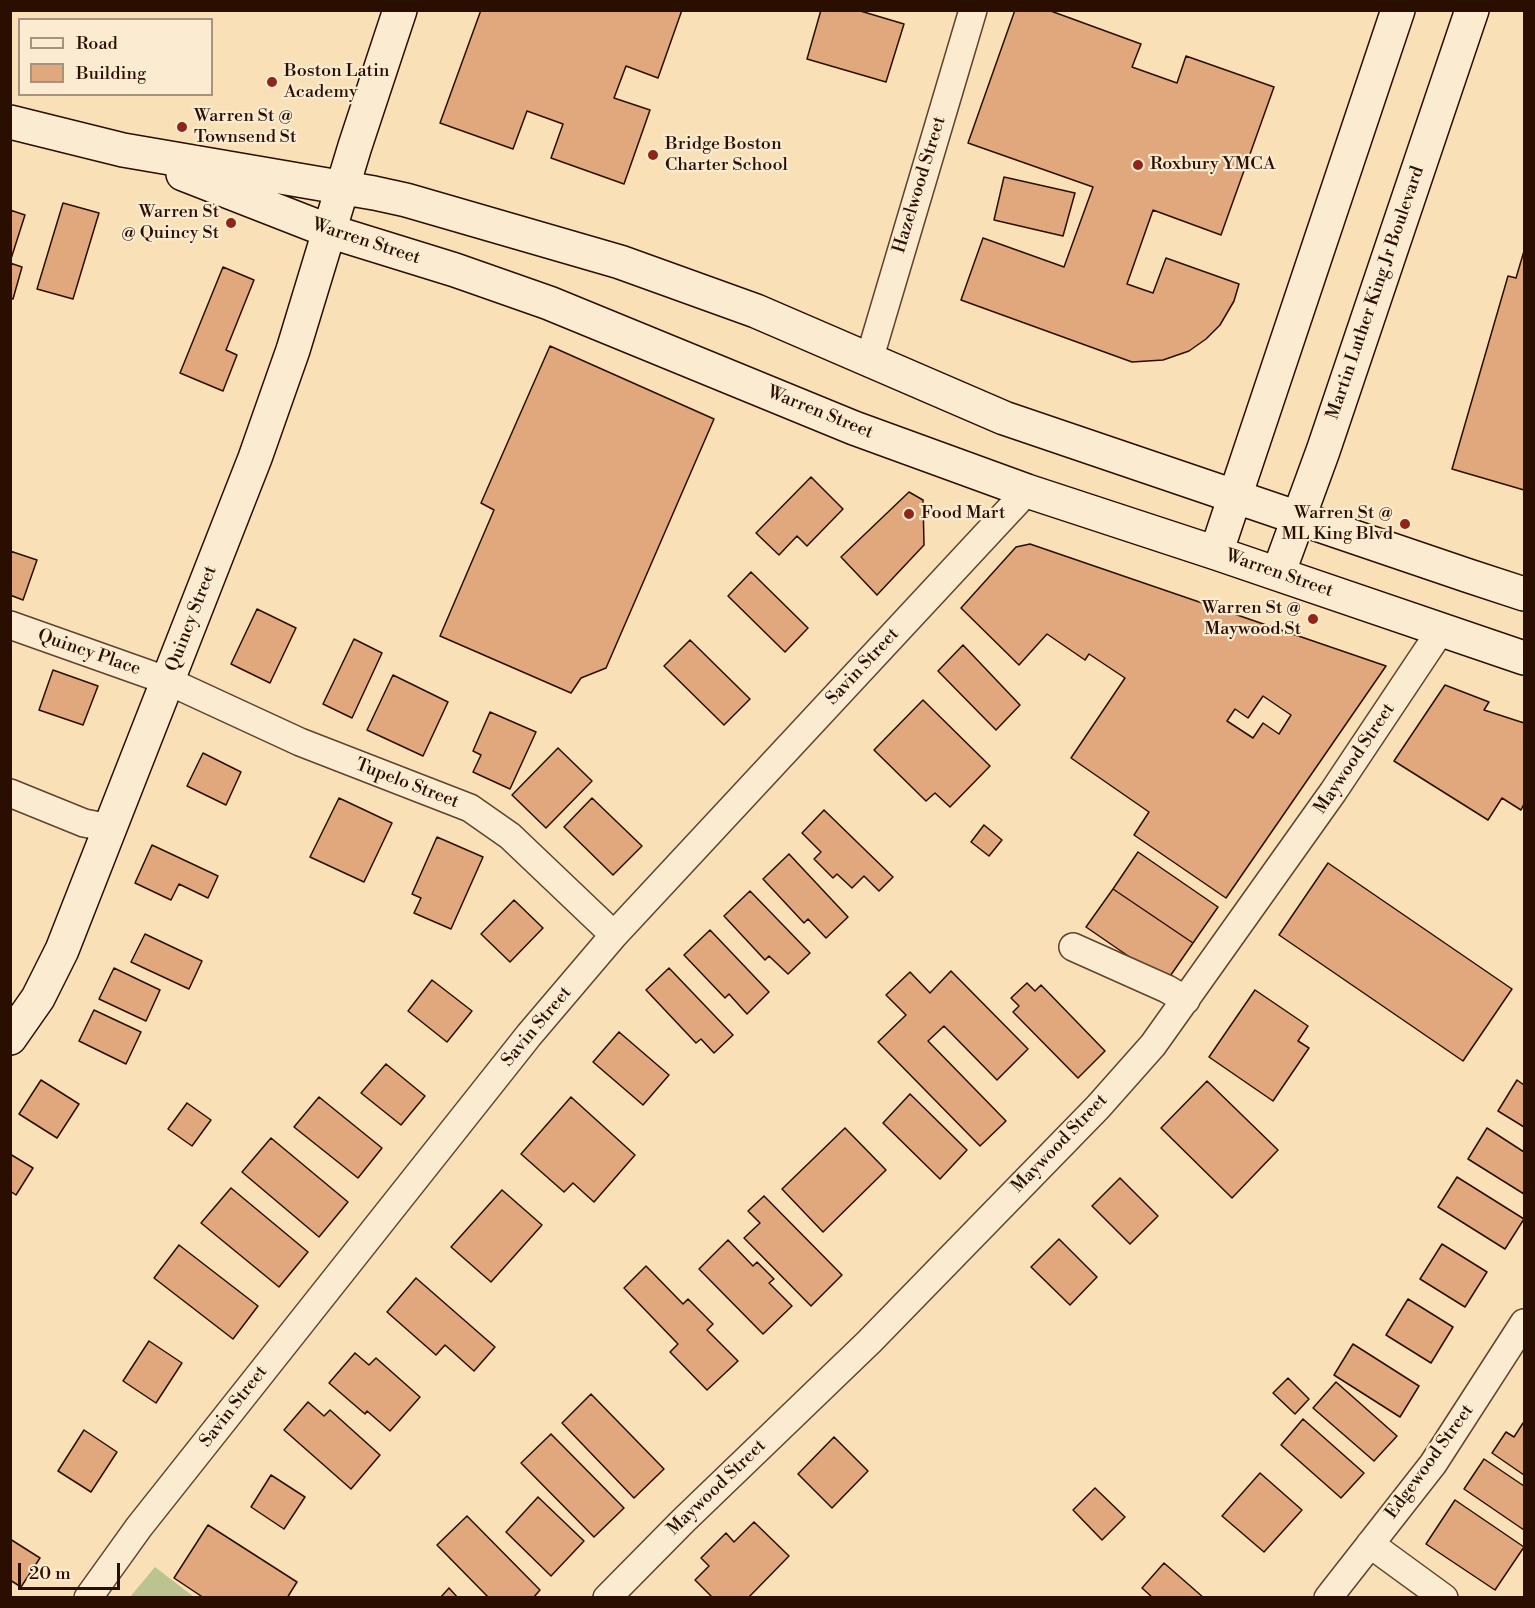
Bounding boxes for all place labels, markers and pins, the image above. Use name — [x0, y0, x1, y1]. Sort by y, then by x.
place label: Boston Latin Academy — [284, 61, 390, 104]
marker: Boston Latin Academy — [265, 75, 279, 89]
place label: Warren St @ Townsend St — [194, 106, 296, 148]
marker: Warren St @ Townsend St — [175, 120, 189, 134]
place label: Bridge Boston Charter School — [665, 134, 788, 176]
marker: Bridge Boston Charter School — [646, 148, 660, 162]
place label: Roxbury YMCA — [1150, 154, 1276, 176]
marker: Roxbury YMCA — [1131, 158, 1145, 172]
place label: Warren St @ Quincy St — [121, 202, 219, 244]
marker: Warren St @ Quincy St — [224, 216, 238, 230]
place label: Food Mart — [921, 503, 1005, 525]
place label: Warren St @ ML King Blvd — [1282, 503, 1393, 546]
marker: Food Mart — [902, 507, 916, 521]
marker: Warren St @ ML King Blvd — [1398, 517, 1412, 531]
place label: Warren St @ Maywood St — [1202, 598, 1301, 640]
marker: Warren St @ Maywood St — [1306, 612, 1320, 626]

